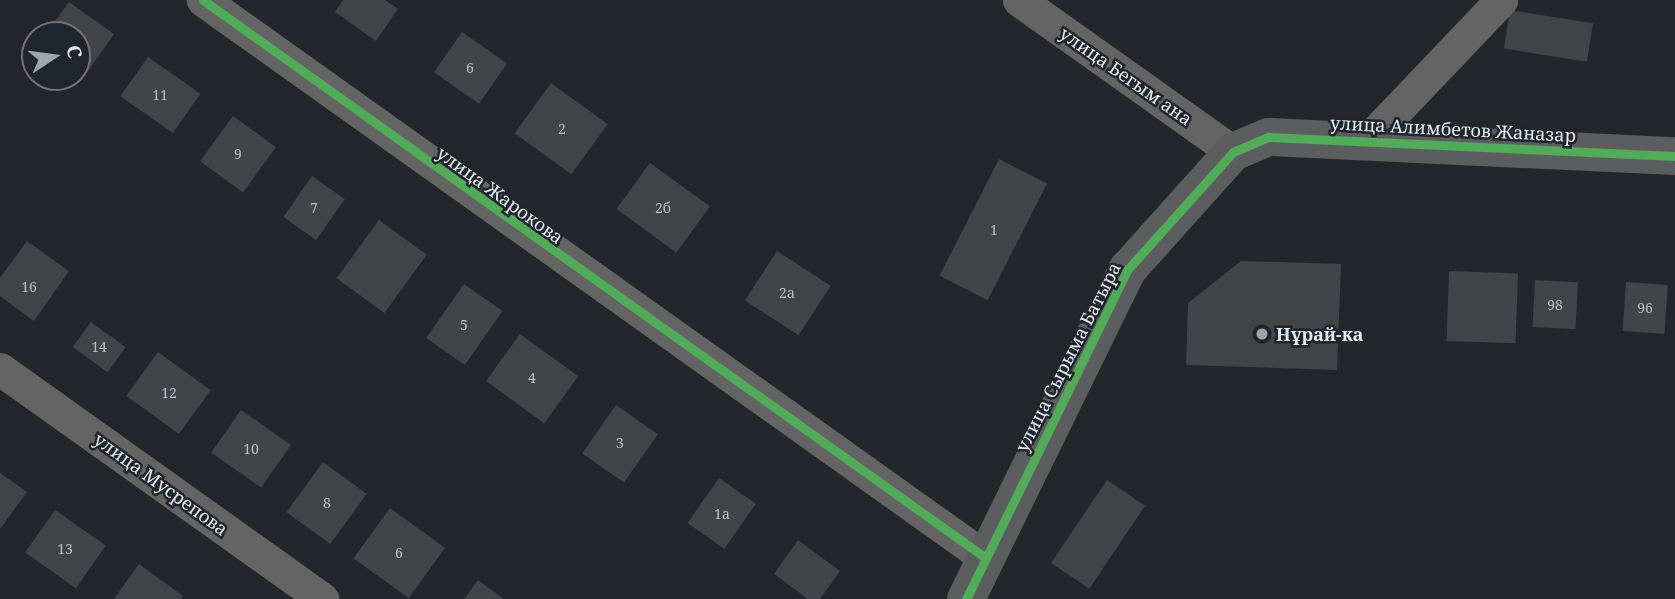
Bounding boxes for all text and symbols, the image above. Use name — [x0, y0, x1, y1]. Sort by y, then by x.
north arrow — [21, 21, 91, 91]
street label: улица Бегым ана — [1056, 22, 1196, 130]
text: С — [60, 43, 89, 61]
house number: 6 — [466, 60, 474, 76]
house number: 11 — [152, 87, 168, 103]
street label: улица Алимбетов Жаназар — [1330, 112, 1576, 146]
house number: 2 — [558, 121, 566, 137]
street label: улица Жарокова — [432, 142, 568, 248]
house number: 9 — [234, 146, 242, 162]
house number: 7 — [310, 200, 318, 216]
house number: 2б — [655, 200, 671, 216]
house number: 1 — [990, 222, 998, 238]
street label: улица Сырыма Батыра — [1011, 259, 1125, 455]
house number: 16 — [21, 279, 37, 295]
house number: 2а — [779, 285, 795, 301]
house number: 98 — [1547, 297, 1563, 313]
house number: 96 — [1637, 300, 1653, 316]
house number: 5 — [460, 317, 468, 333]
place label: Нұрай-ка — [1276, 323, 1363, 345]
marker: Нұрай-ка — [1254, 326, 1270, 342]
house number: 14 — [91, 339, 107, 355]
house number: 4 — [528, 370, 536, 386]
house number: 12 — [161, 385, 177, 401]
street label: улица Мусрепова — [90, 428, 232, 540]
house number: 3 — [616, 435, 624, 451]
house number: 10 — [243, 441, 259, 457]
house number: 8 — [323, 495, 331, 511]
house number: 1а — [714, 506, 730, 522]
house number: 13 — [57, 541, 73, 557]
house number: 6 — [395, 545, 403, 561]

